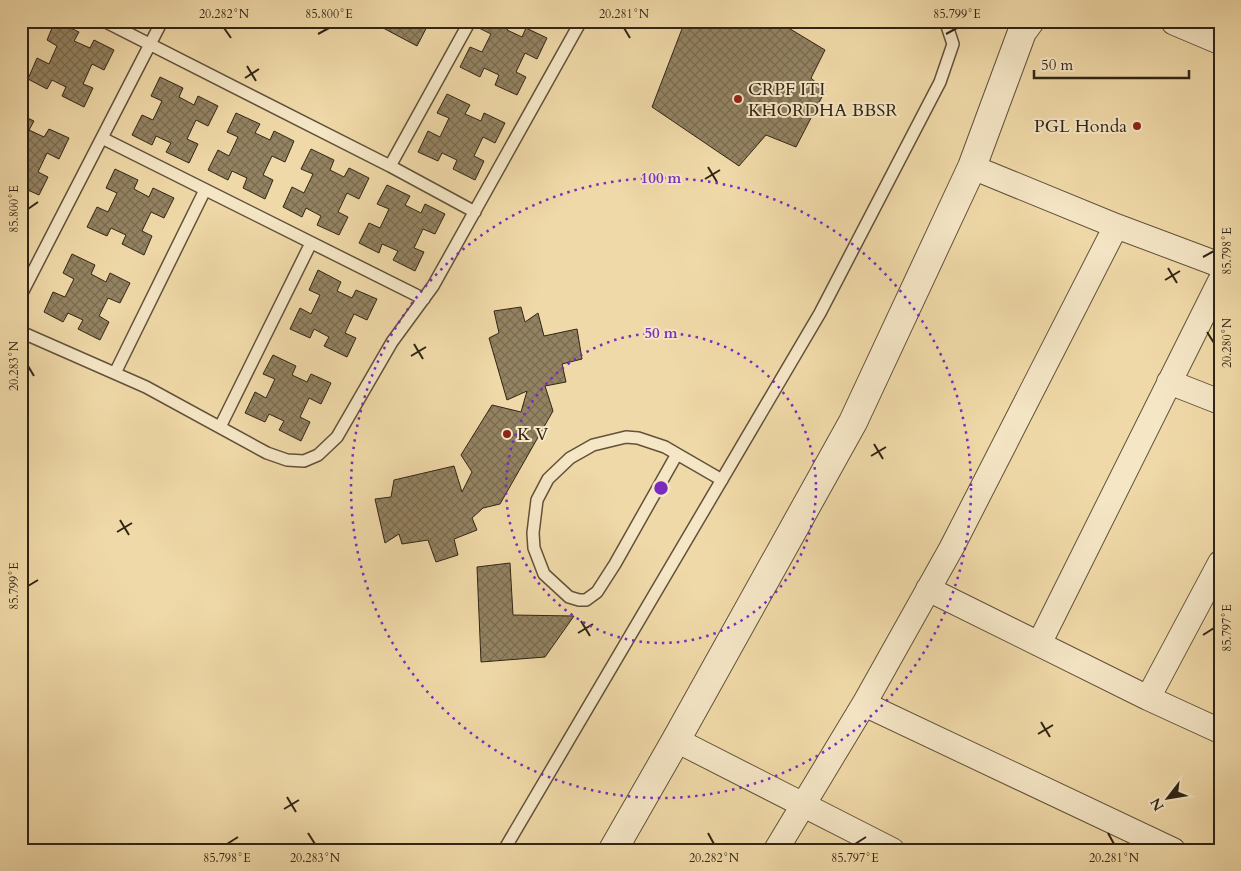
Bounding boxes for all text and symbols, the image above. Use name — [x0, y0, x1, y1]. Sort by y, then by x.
text: 20.282°N — [199, 6, 250, 22]
text: 85.800°E — [305, 6, 353, 22]
text: 20.281°N — [599, 6, 650, 22]
text: 85.799°E — [933, 6, 981, 22]
scale bar — [1034, 48, 1188, 80]
text: 50 m — [1041, 55, 1073, 75]
place label: CRPF ITI KHORDHA BBSR — [748, 77, 898, 123]
marker: CRPF ITI KHORDHA BBSR — [732, 93, 744, 105]
place label: PGL Honda — [1034, 114, 1127, 139]
marker: PGL Honda — [1131, 120, 1143, 132]
text: 100 m — [641, 168, 682, 188]
text: 85.800°E — [6, 185, 22, 233]
text: 85.798°E — [1219, 227, 1235, 275]
text: 20.280°N — [1219, 317, 1235, 368]
text: 50 m — [644, 323, 678, 343]
text: 20.283°N — [6, 340, 22, 391]
place label: K V — [517, 422, 549, 447]
marker: K V — [501, 428, 513, 440]
centre of rings — [652, 479, 670, 497]
text: 85.799°E — [6, 562, 22, 610]
text: 85.797°E — [1219, 604, 1235, 652]
north arrow — [1144, 774, 1194, 824]
text: N — [1146, 794, 1169, 815]
text: 85.798°E — [203, 850, 251, 866]
text: 20.283°N — [290, 850, 341, 866]
text: 20.282°N — [689, 850, 740, 866]
text: 85.797°E — [831, 850, 879, 866]
text: 20.281°N — [1089, 850, 1140, 866]

